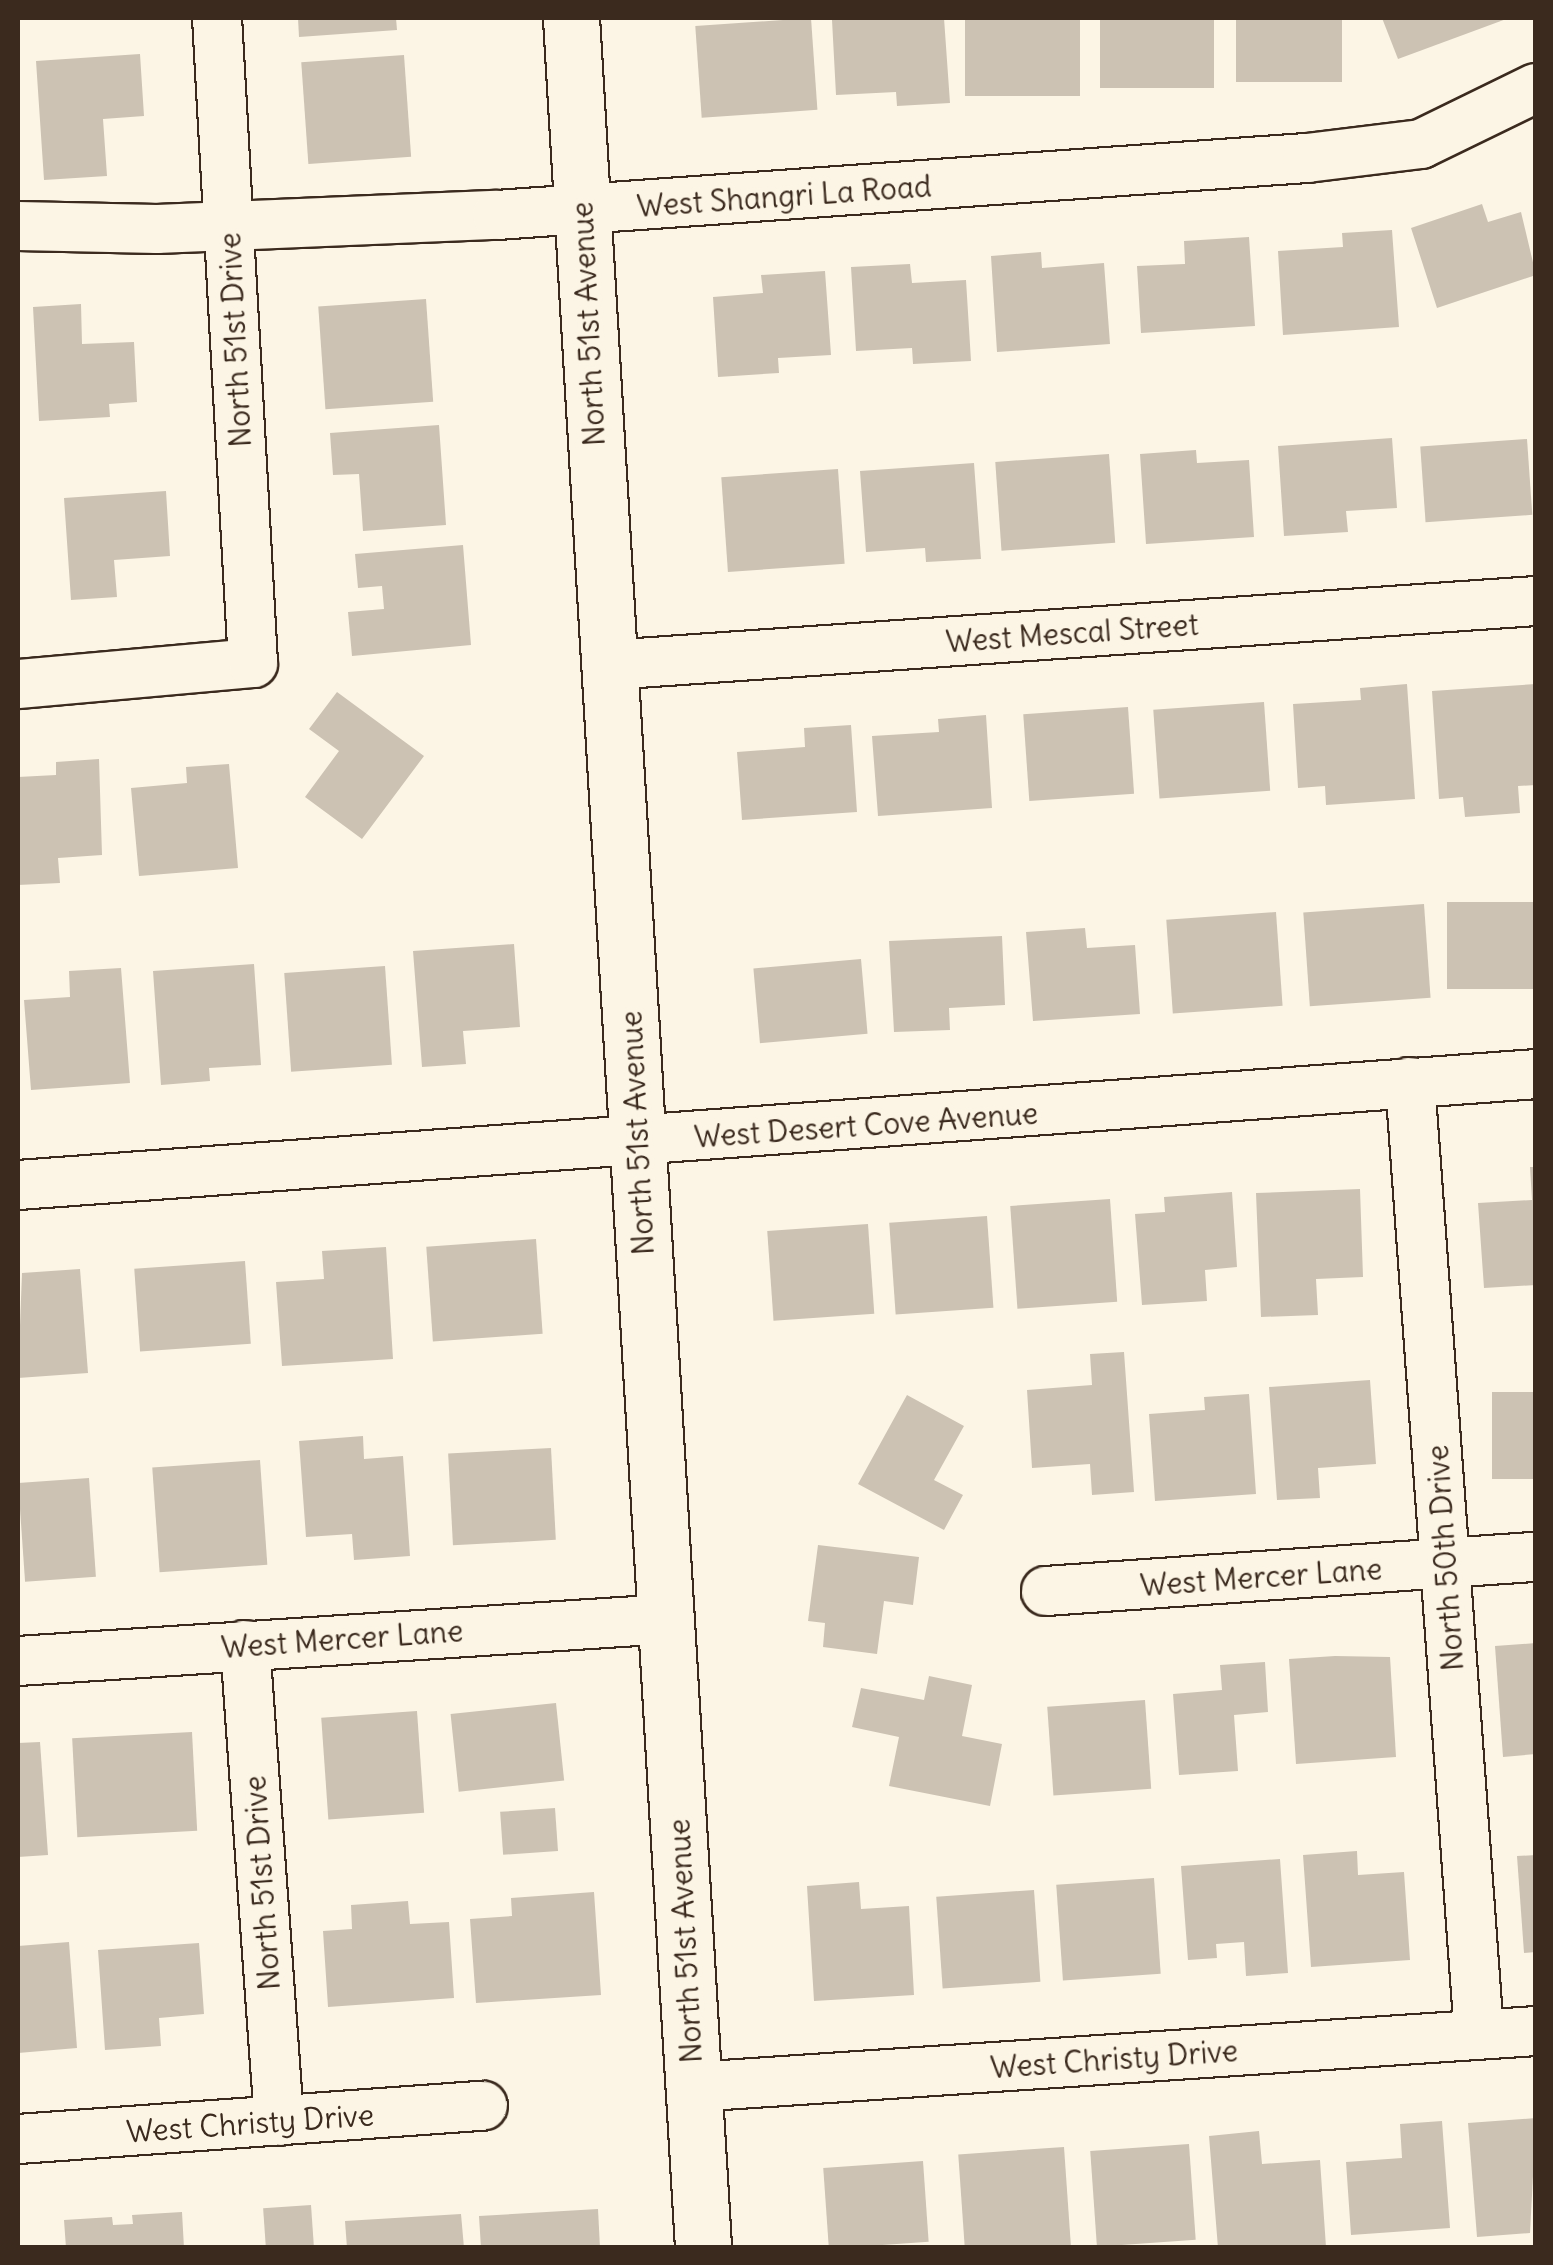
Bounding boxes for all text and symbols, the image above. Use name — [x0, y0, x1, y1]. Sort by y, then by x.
street label: West Shangri La Road — [635, 168, 933, 224]
street label: North 51st Avenue — [564, 201, 612, 447]
street label: North 51st Drive — [211, 232, 259, 448]
street label: West Mescal Street — [944, 606, 1200, 660]
street label: North 51st Avenue — [613, 1010, 661, 1256]
street label: West Desert Cove Avenue — [693, 1095, 1039, 1155]
street label: North 50th Drive — [1419, 1444, 1471, 1672]
street label: West Mercer Lane — [1139, 1551, 1383, 1603]
street label: West Mercer Lane — [220, 1613, 464, 1665]
street label: North 51st Drive — [237, 1774, 287, 1992]
street label: North 51st Avenue — [661, 1818, 709, 2064]
street label: West Christy Drive — [989, 2032, 1239, 2086]
street label: West Christy Drive — [125, 2096, 375, 2150]

